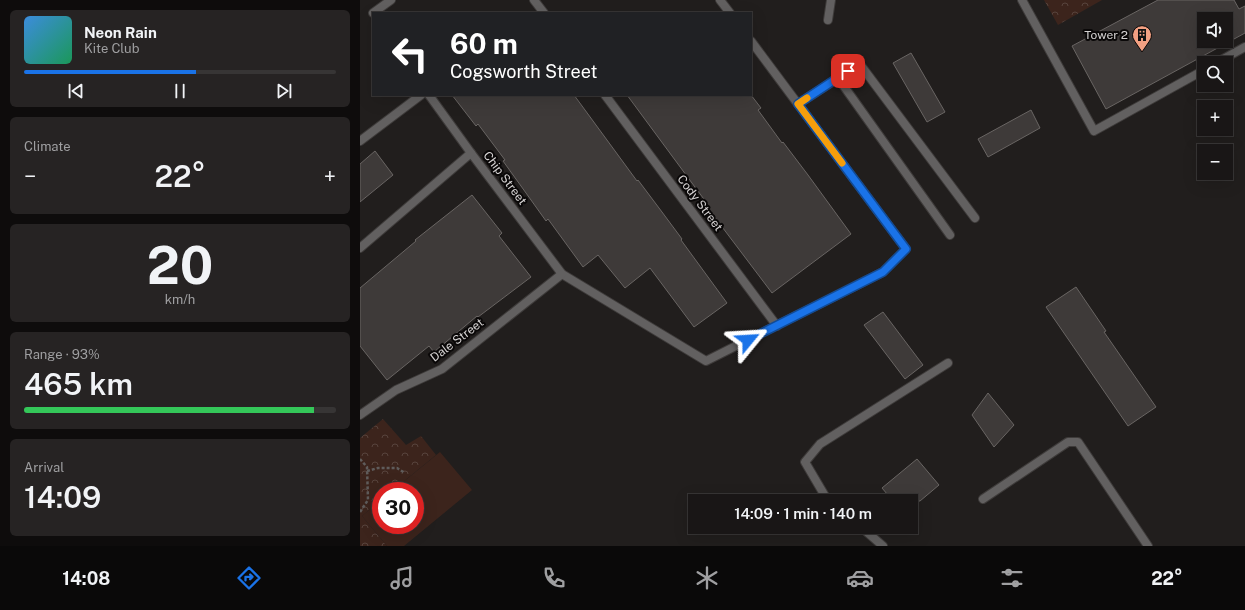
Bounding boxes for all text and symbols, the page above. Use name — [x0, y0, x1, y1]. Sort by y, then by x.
map controls — [1197, 12, 1233, 180]
button: sound — [1197, 12, 1233, 48]
text: Neon Rain — [84, 24, 157, 41]
building icon: Tower 2 — [1131, 24, 1153, 52]
text: 60 m — [450, 27, 518, 60]
icon: left — [384, 28, 436, 80]
place label: Tower 2 — [1084, 28, 1128, 42]
text: Kite Club — [84, 41, 139, 56]
pin — [831, 54, 865, 88]
button: search — [1197, 56, 1233, 92]
icon: arrive — [837, 60, 859, 82]
text: Cogsworth Street — [450, 61, 598, 82]
icon: previous — [65, 80, 87, 102]
icon: pause — [169, 80, 191, 102]
icon: next — [273, 80, 295, 102]
button: + — [1197, 100, 1233, 136]
text: Climate — [24, 139, 71, 154]
button: − — [1197, 144, 1233, 180]
street label: Chip Street — [480, 149, 530, 208]
text: 22° — [154, 158, 206, 194]
text: − — [24, 163, 36, 189]
text: + — [324, 163, 336, 189]
street label: Cody Street — [674, 172, 726, 234]
text: 20 — [147, 235, 213, 296]
text: km/h — [165, 292, 195, 307]
street label: Dale Street — [428, 315, 487, 365]
position arrow — [727, 319, 769, 361]
text: Range · 93% — [24, 347, 100, 362]
text: 465 km — [24, 366, 133, 402]
text: Arrival — [24, 460, 64, 475]
text: 14:09 — [24, 479, 101, 515]
speed limit sign: 30 — [372, 482, 424, 534]
text: 14:09 · 1 min · 140 m — [734, 505, 872, 522]
icon: directions — [235, 564, 263, 592]
icon: music — [388, 564, 416, 592]
icon: phone — [540, 564, 568, 592]
icon: climate — [693, 564, 721, 592]
icon: car — [846, 564, 874, 592]
icon: filters — [998, 564, 1026, 592]
text: 14:08 — [62, 568, 110, 589]
text: 22° — [1151, 568, 1183, 589]

